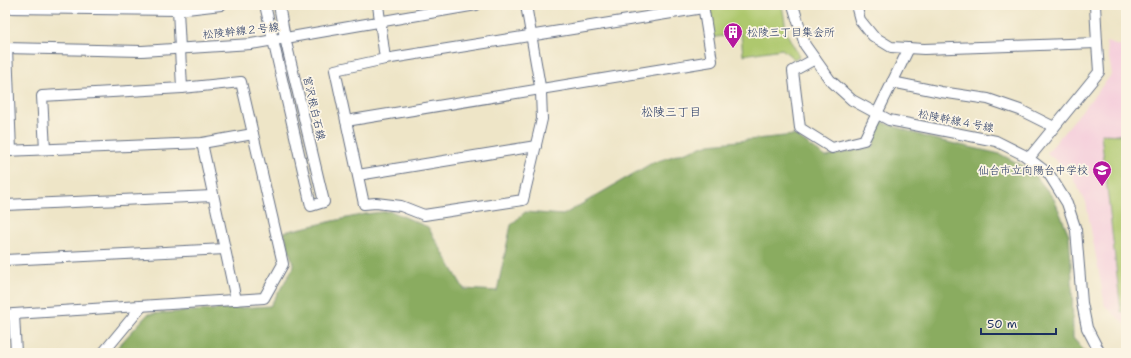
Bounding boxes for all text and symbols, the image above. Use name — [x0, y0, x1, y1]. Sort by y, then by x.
street label: 松陵幹線２号線 — [202, 20, 280, 42]
building icon: 松陵三丁目集会所 — [722, 21, 744, 49]
place label: 松陵三丁目集会所 — [747, 25, 835, 40]
street label: 宮沢根白石線 — [299, 74, 329, 142]
district label: 松陵三丁目 — [641, 104, 701, 120]
street label: 松陵幹線４号線 — [917, 106, 995, 136]
school or university icon: 仙台市立向陽台中学校 — [1091, 159, 1113, 187]
place label: 仙台市立向陽台中学校 — [978, 163, 1088, 178]
scale bar — [981, 310, 1056, 336]
text: 50 m — [987, 316, 1017, 332]

